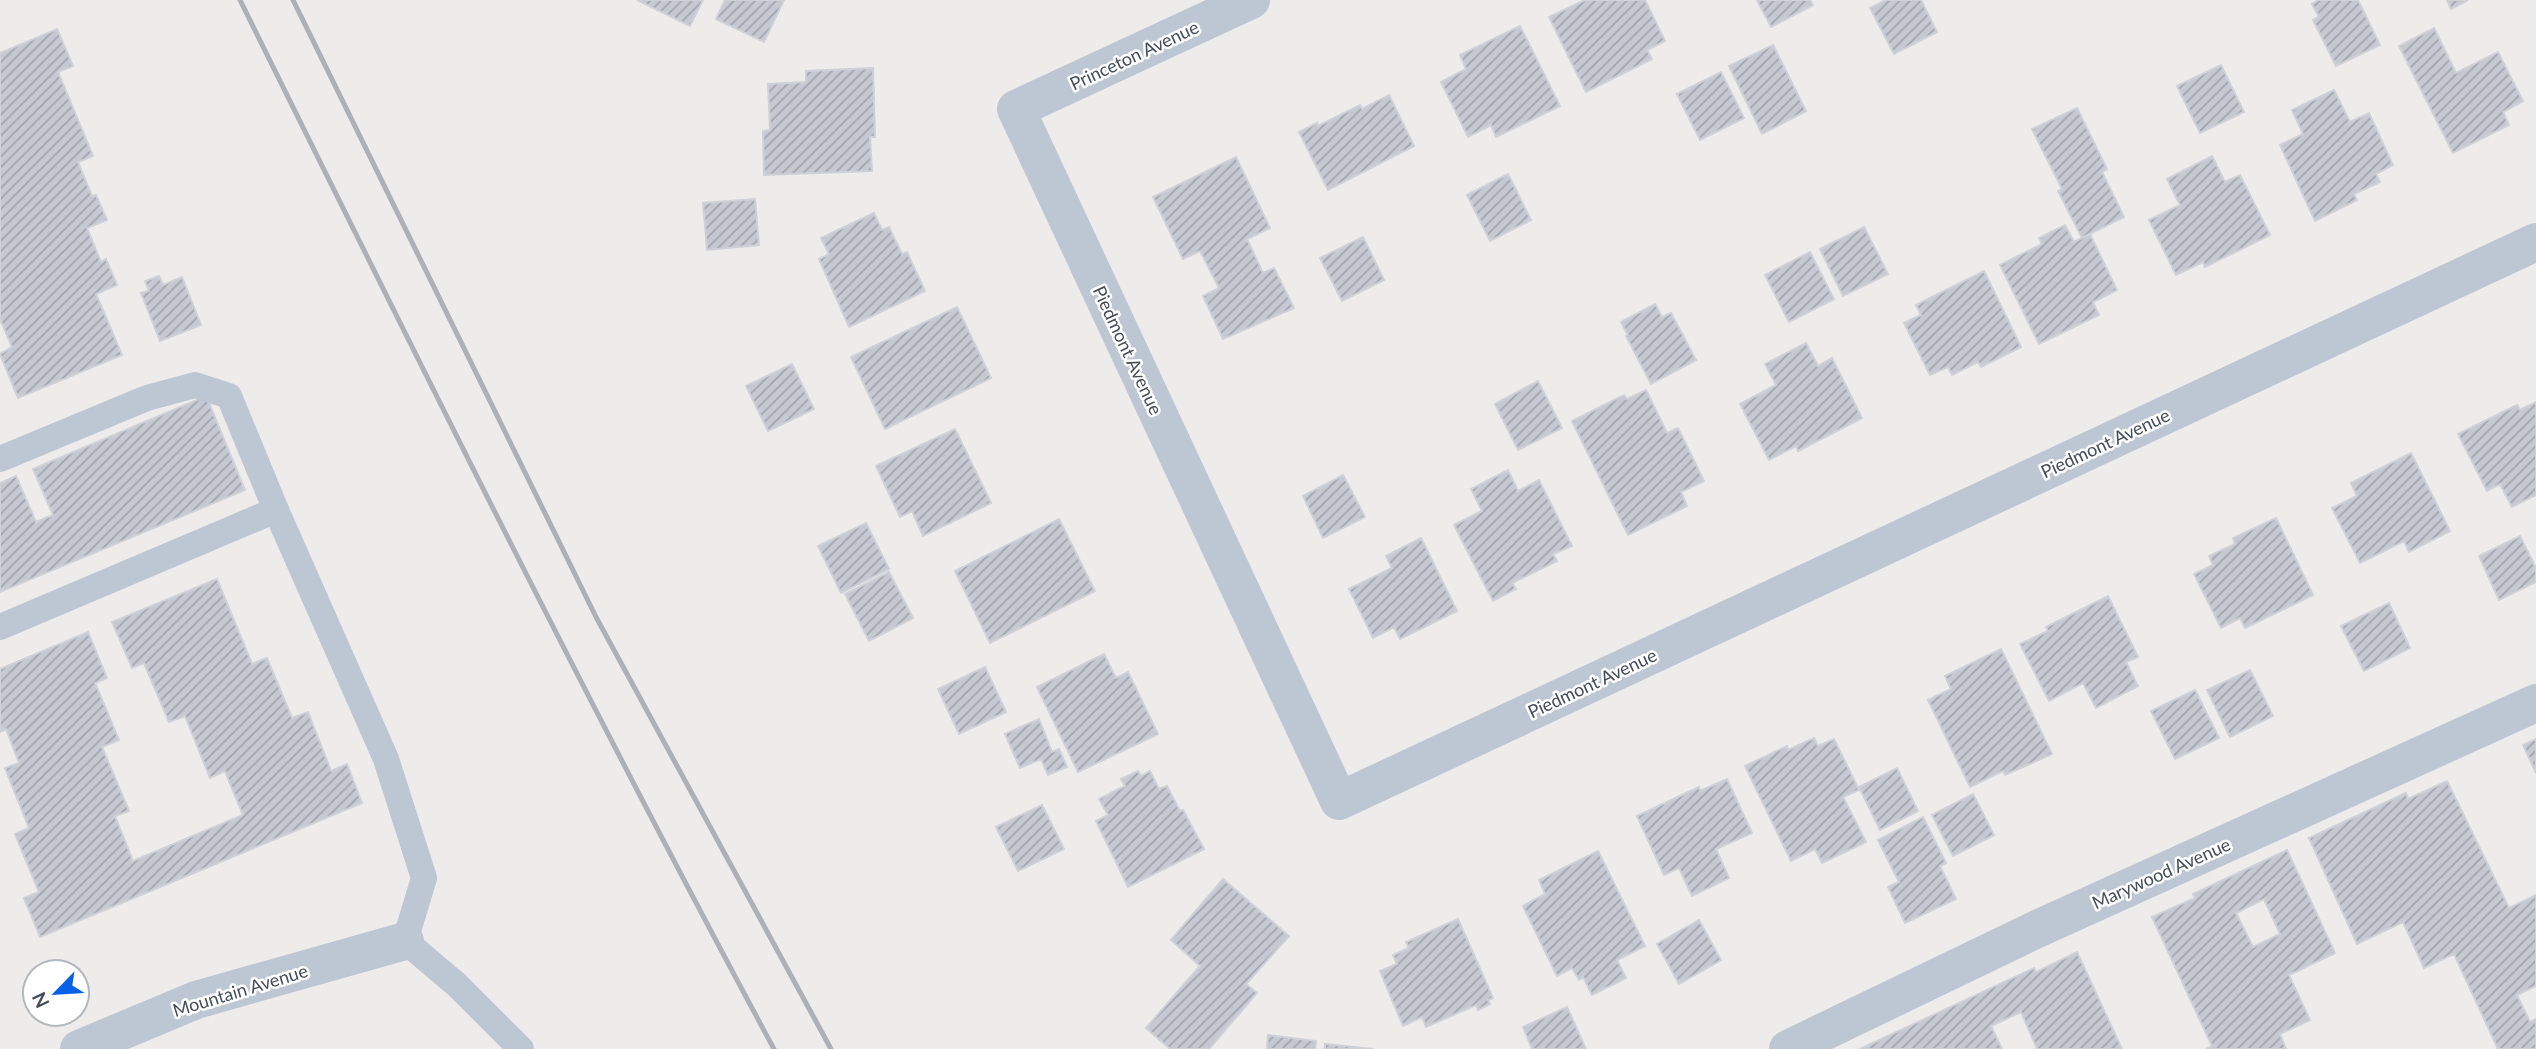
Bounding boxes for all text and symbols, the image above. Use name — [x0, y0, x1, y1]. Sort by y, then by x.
street label: Princeton Avenue — [1066, 16, 1202, 94]
street label: Piedmont Avenue — [1089, 282, 1167, 418]
street label: Piedmont Avenue — [2037, 404, 2173, 482]
street label: Piedmont Avenue — [1524, 644, 1660, 722]
street label: Marywood Avenue — [2088, 833, 2234, 913]
north arrow — [21, 958, 91, 1028]
street label: Mountain Avenue — [170, 959, 310, 1021]
text: N — [27, 989, 54, 1012]

